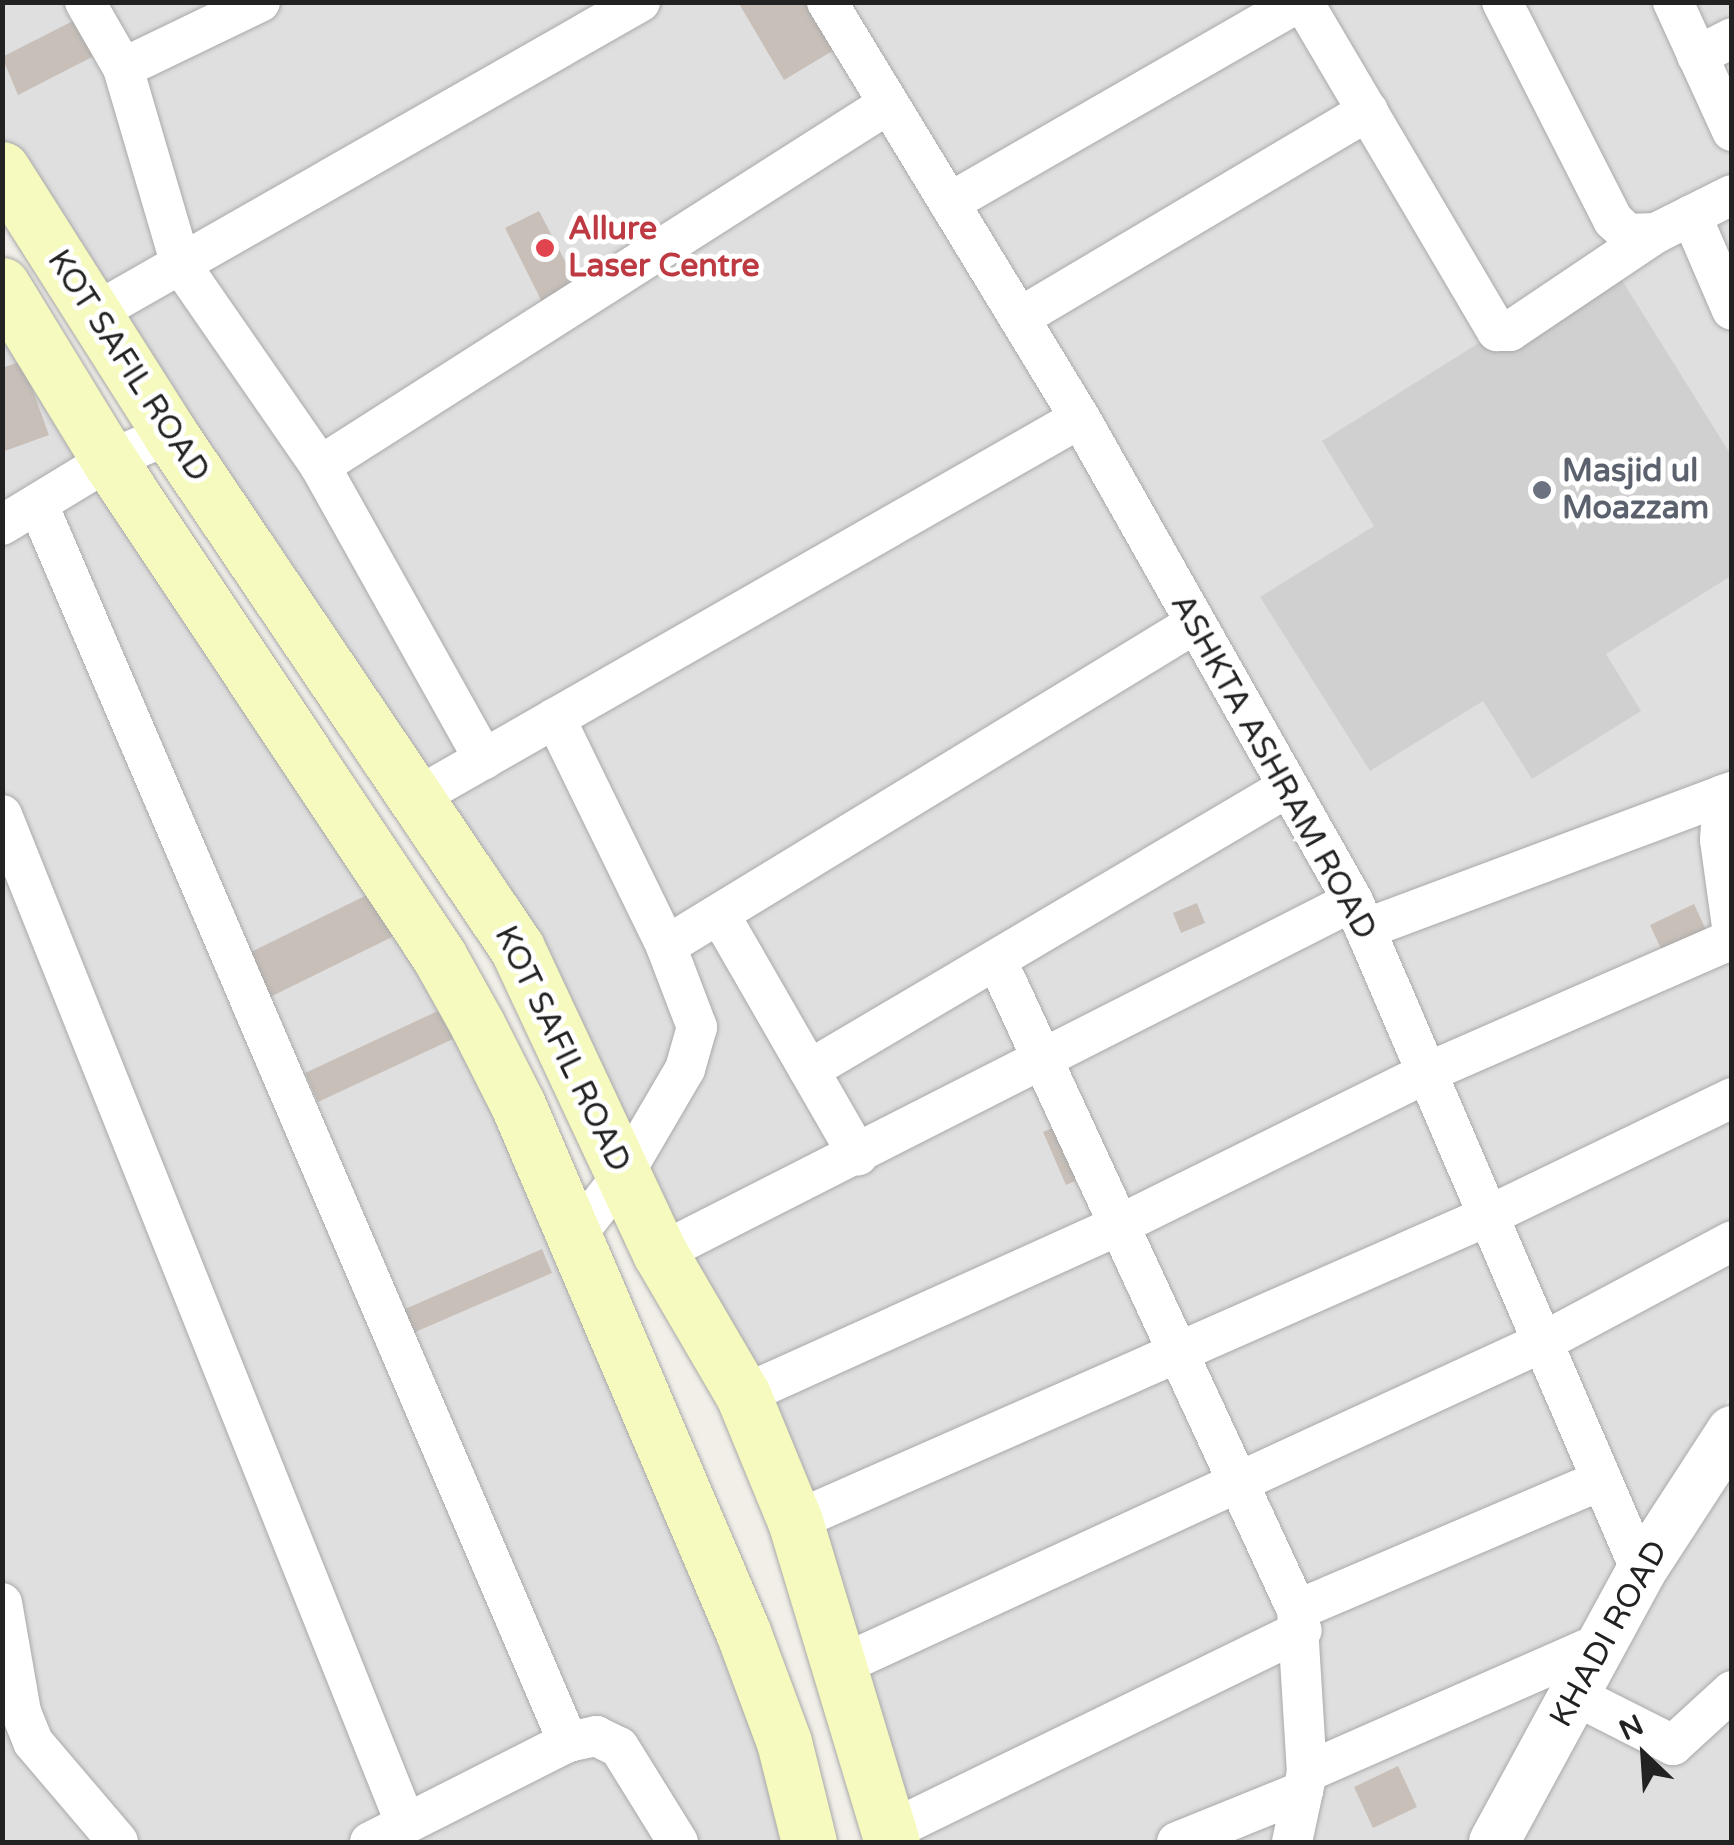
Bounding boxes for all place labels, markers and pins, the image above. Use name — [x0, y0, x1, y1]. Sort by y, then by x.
place label: Allure Laser Centre — [568, 211, 760, 286]
marker: Allure Laser Centre — [532, 235, 558, 261]
place label: Masjid ul Moazzam — [1562, 453, 1709, 528]
marker: Masjid ul Moazzam — [1531, 479, 1553, 501]

